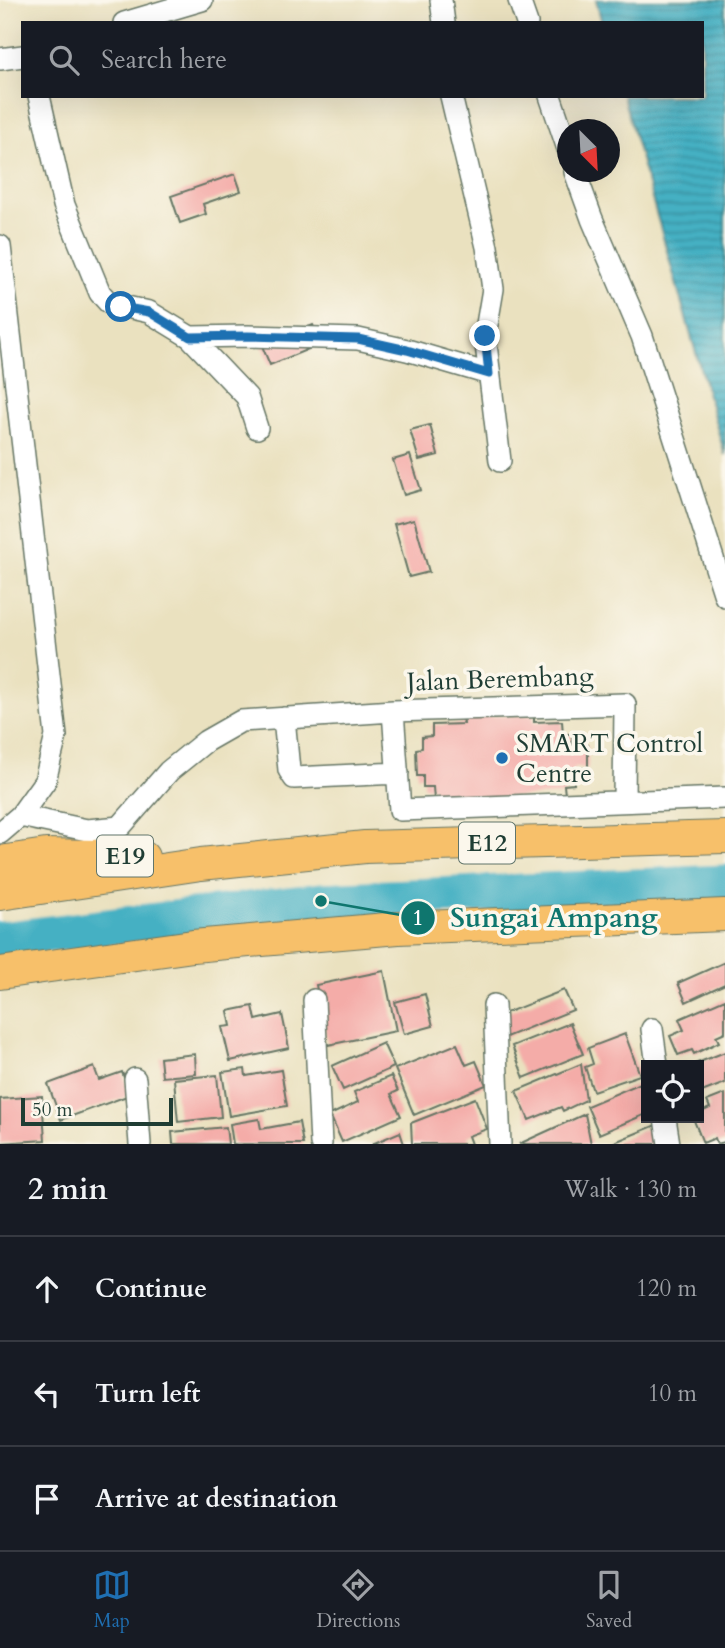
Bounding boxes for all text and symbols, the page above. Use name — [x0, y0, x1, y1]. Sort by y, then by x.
search box — [21, 21, 704, 98]
icon: search — [45, 41, 83, 79]
text: Search here — [101, 42, 227, 77]
north arrow — [557, 119, 620, 182]
route start — [105, 291, 136, 322]
route end — [469, 320, 500, 351]
street label: Jalan Berembang — [402, 658, 594, 700]
place label: SMART Control Centre — [516, 726, 704, 791]
marker: SMART Control Centre — [494, 750, 510, 766]
road number: E12 — [459, 822, 515, 864]
road number: E19 — [97, 836, 153, 876]
callout: Sungai Ampang — [401, 893, 672, 942]
text: Sungai Ampang — [450, 899, 658, 937]
text: 1 — [413, 904, 423, 933]
map controls — [641, 1060, 704, 1123]
button: locate — [641, 1060, 704, 1123]
scale bar — [21, 1095, 173, 1127]
text: 50 m — [32, 1097, 73, 1123]
text: 2 min — [28, 1169, 108, 1210]
text: Walk · 130 m — [564, 1174, 697, 1205]
icon: ahead — [28, 1270, 66, 1308]
text: Continue — [95, 1271, 207, 1306]
text: 120 m — [636, 1273, 697, 1304]
icon: left — [28, 1375, 66, 1413]
text: Turn left — [95, 1376, 200, 1411]
text: 10 m — [648, 1378, 697, 1409]
icon: arrive — [28, 1480, 66, 1518]
text: Arrive at destination — [95, 1481, 338, 1516]
tab: Map — [93, 1566, 131, 1634]
tab: Directions — [317, 1566, 400, 1634]
tab: Saved — [586, 1566, 632, 1634]

